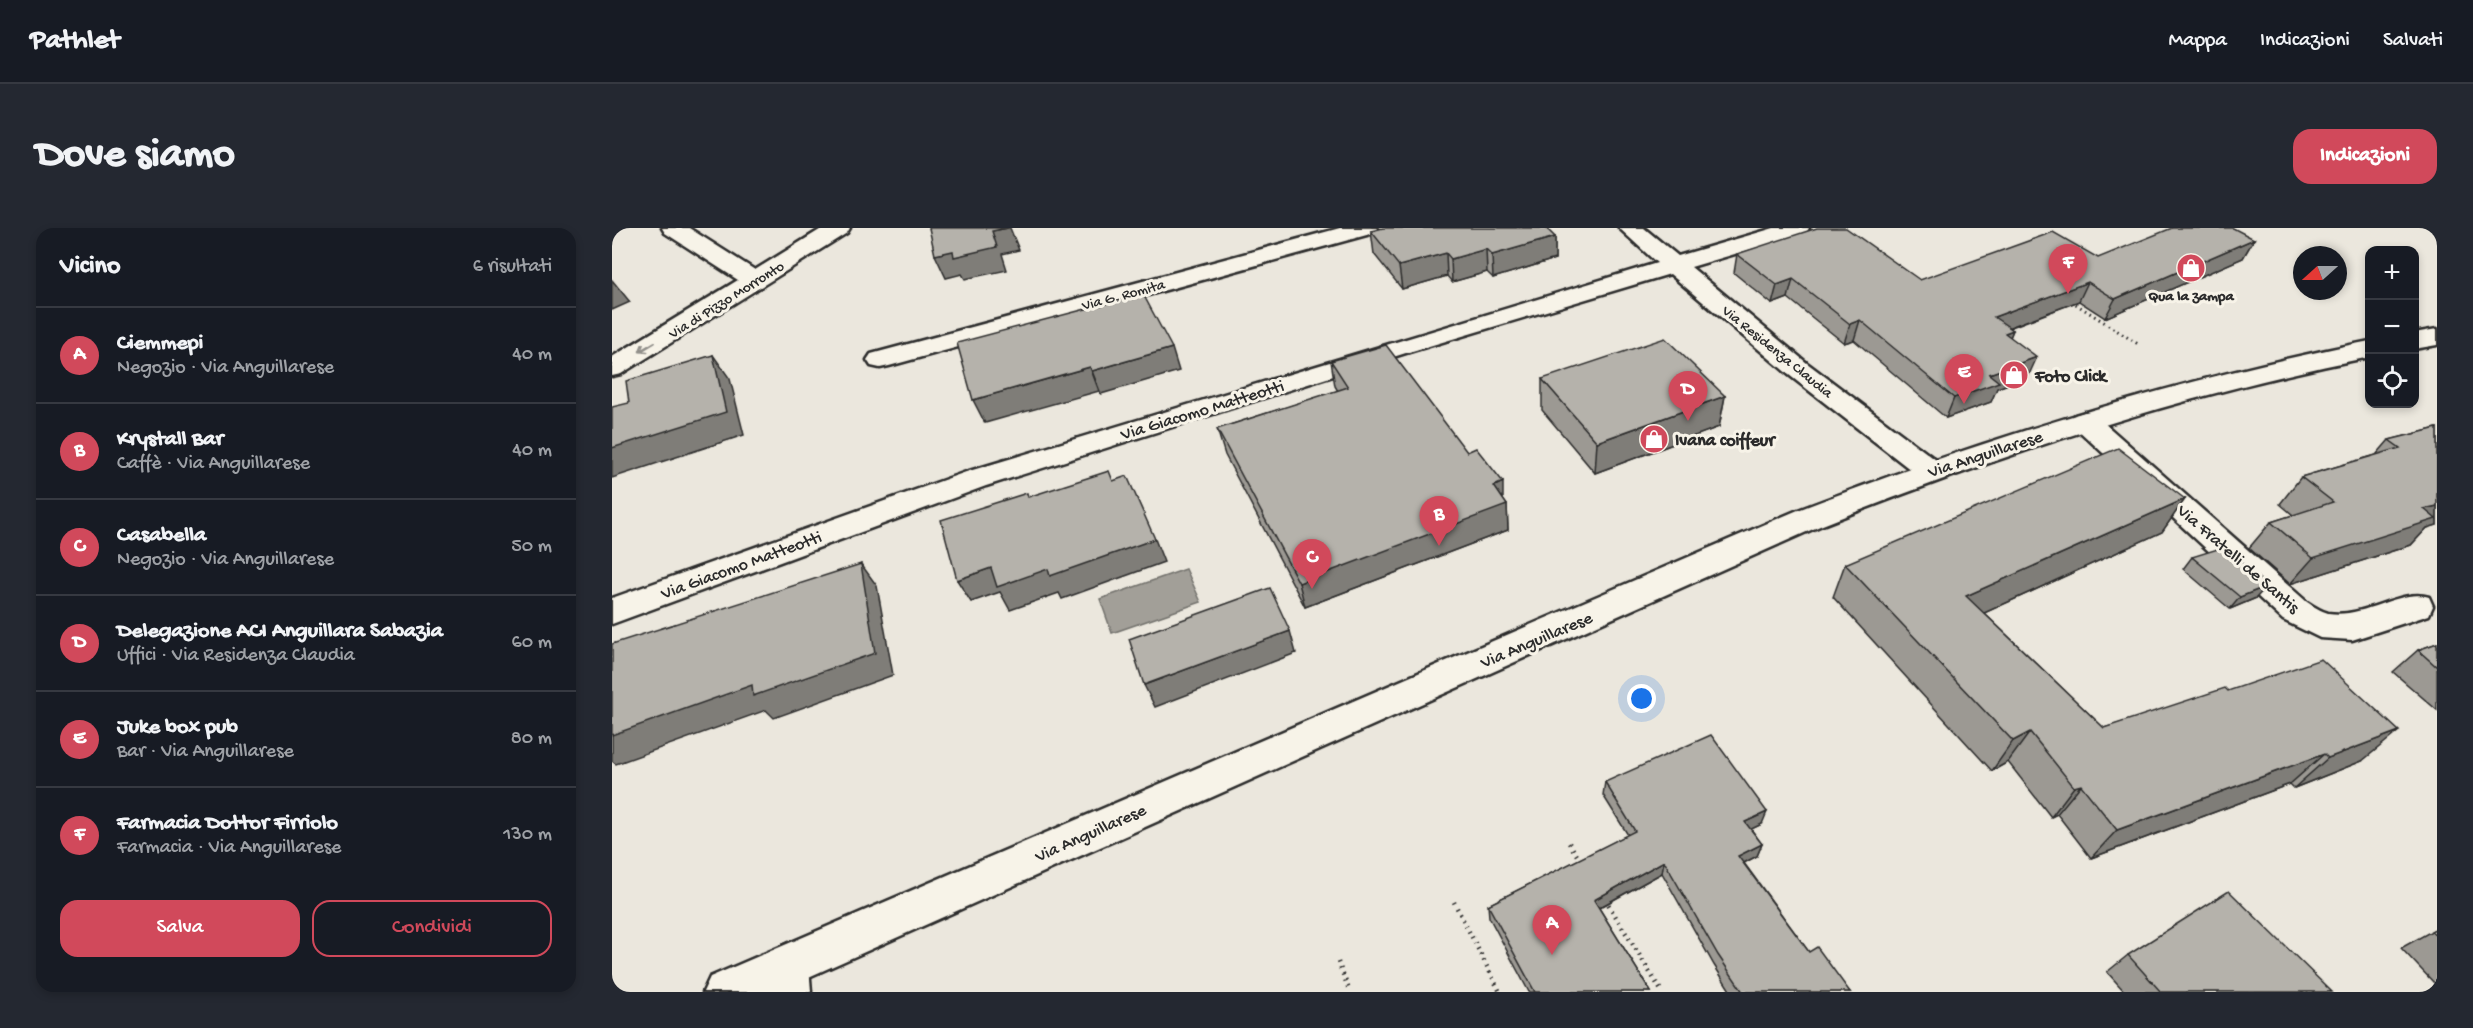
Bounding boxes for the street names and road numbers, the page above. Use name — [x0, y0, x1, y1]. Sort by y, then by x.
street label: Via di Pizzo Morronto — [665, 258, 788, 344]
street label: Via G. Romita — [1079, 276, 1168, 316]
street label: Via Residenza Claudia — [1717, 302, 1836, 403]
street label: Via Giacomo Matteotti — [1118, 377, 1287, 447]
street label: Via Anguillarese — [1925, 427, 2046, 484]
street label: Via Fratelli de Santis — [2171, 500, 2304, 620]
street label: Via Giacomo Matteotti — [658, 527, 825, 606]
street label: Via Anguillarese — [1477, 608, 1597, 675]
street label: Via Anguillarese — [1031, 800, 1150, 869]

